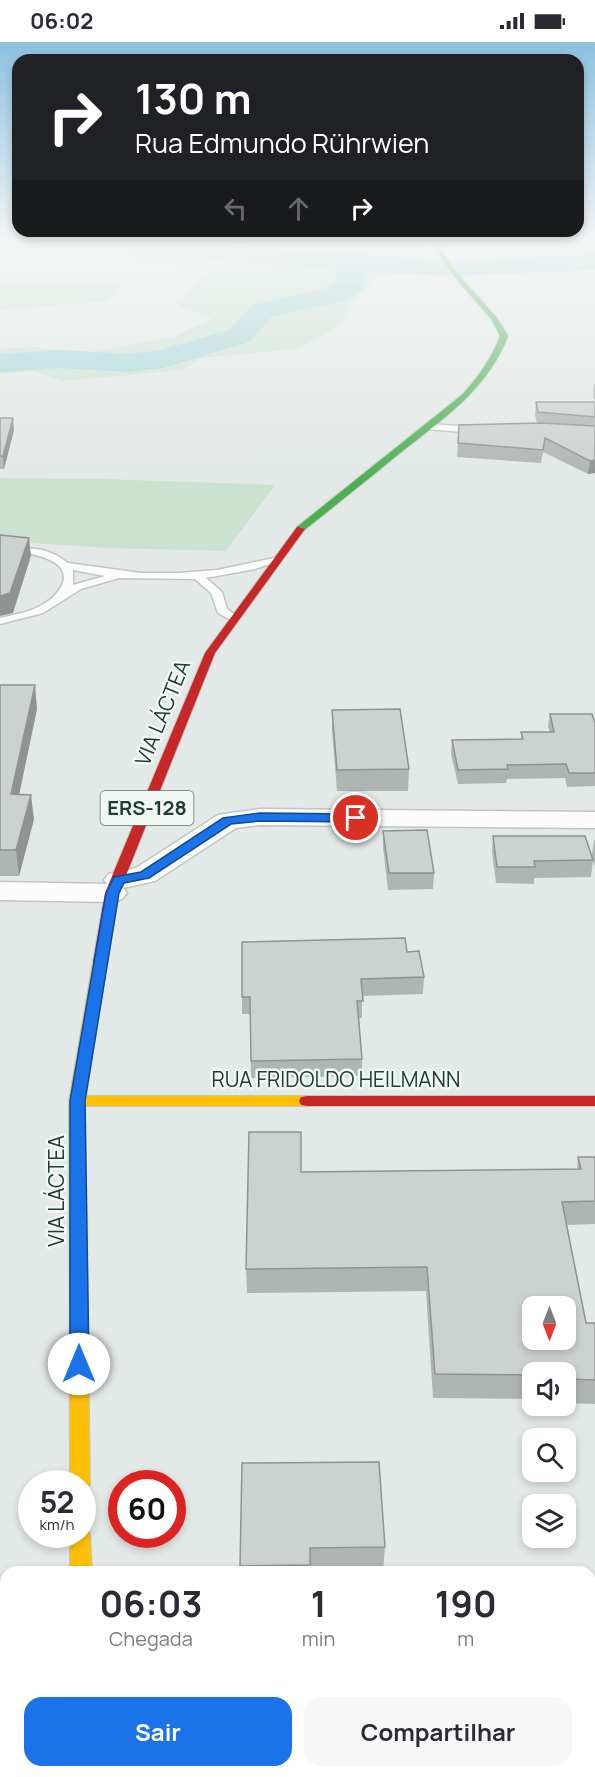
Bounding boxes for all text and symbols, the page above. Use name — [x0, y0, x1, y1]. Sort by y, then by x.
text: 06:02 — [30, 6, 93, 36]
text: 130 m — [135, 69, 252, 127]
icon: right — [36, 78, 114, 156]
text: Rua Edmundo Rührwien — [135, 124, 429, 161]
icon: left — [219, 192, 252, 225]
icon: ahead — [282, 192, 315, 225]
icon: right — [345, 192, 378, 225]
street label: VIA LÁCTEA — [128, 656, 196, 770]
road number: ERS-128 — [100, 791, 194, 825]
pin — [330, 792, 381, 843]
icon: arrive — [339, 801, 372, 834]
street label: RUA FRIDOLDO HEILMANN — [212, 1065, 460, 1093]
street label: VIA LÁCTEA — [42, 1135, 70, 1247]
north arrow — [522, 1296, 576, 1350]
map controls — [522, 1296, 576, 1548]
position arrow — [47, 1332, 111, 1396]
button: sound — [522, 1362, 576, 1416]
button: search — [522, 1428, 576, 1482]
speed limit sign: 60 — [108, 1470, 186, 1548]
text: 52 — [40, 1481, 74, 1522]
button: layers — [522, 1494, 576, 1548]
text: km/h — [40, 1514, 74, 1535]
text: 06:03 — [99, 1579, 202, 1628]
text: 1 — [311, 1579, 326, 1628]
text: 190 — [435, 1579, 497, 1628]
text: Chegada — [109, 1625, 193, 1652]
text: min — [302, 1625, 335, 1652]
text: m — [457, 1625, 474, 1652]
button: Sair — [24, 1697, 292, 1766]
button: Compartilhar — [304, 1697, 572, 1766]

